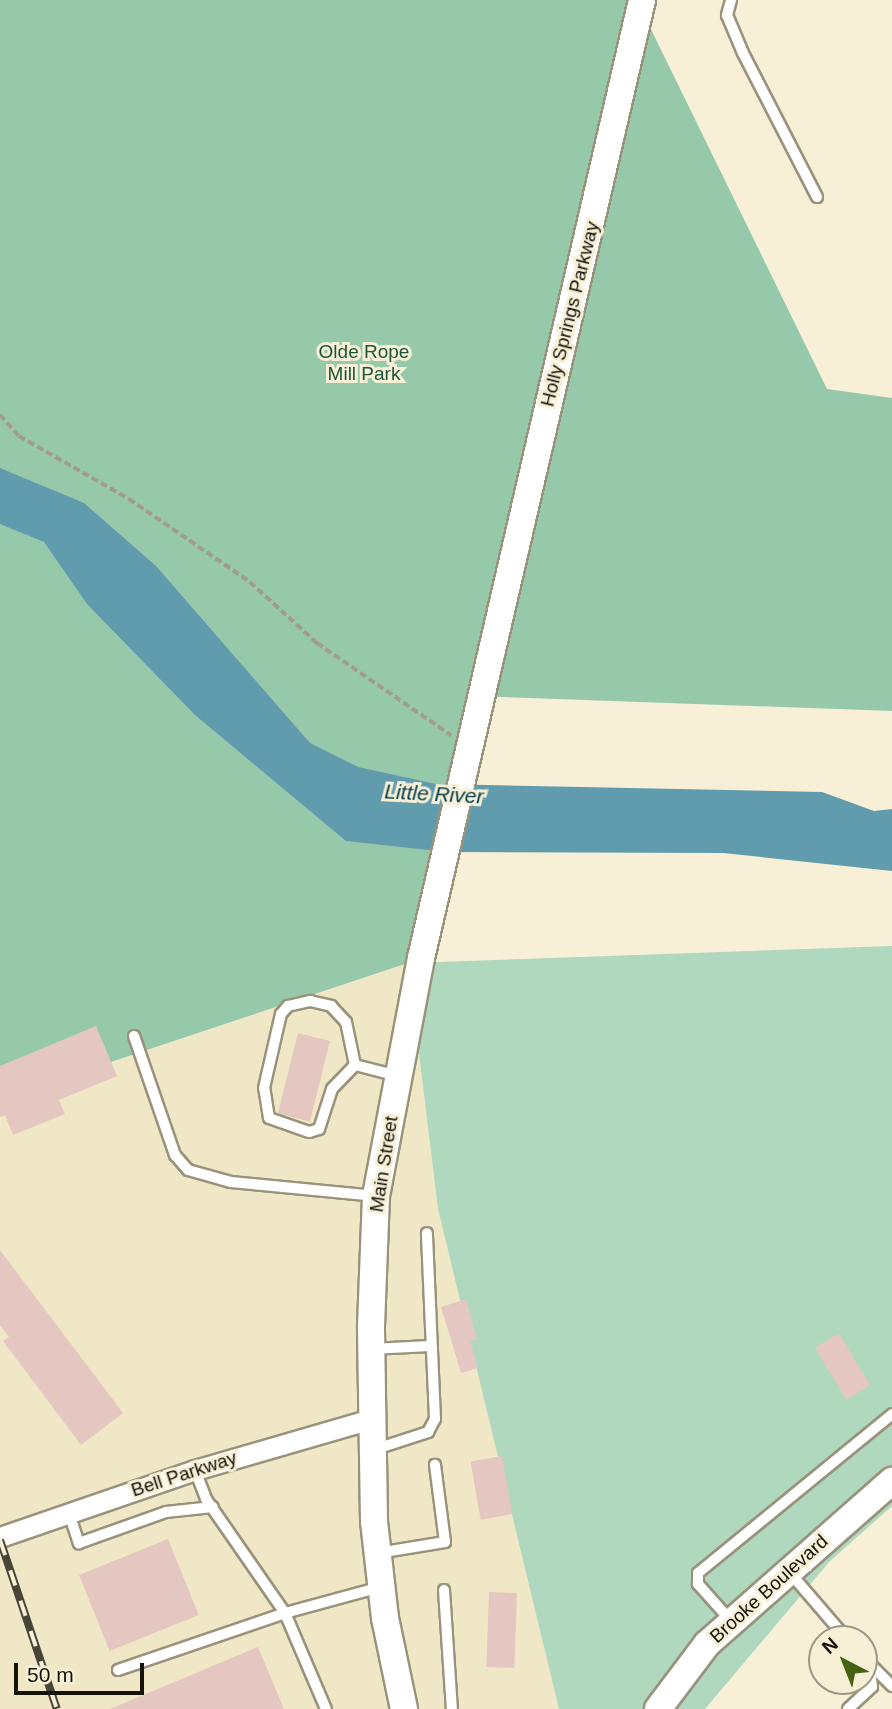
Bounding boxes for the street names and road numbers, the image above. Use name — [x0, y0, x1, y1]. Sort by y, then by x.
street label: Holly Springs Parkway — [536, 219, 604, 409]
street label: Main Street — [365, 1114, 403, 1214]
street label: Bell Parkway — [128, 1446, 240, 1502]
street label: Brooke Boulevard — [705, 1530, 833, 1648]

